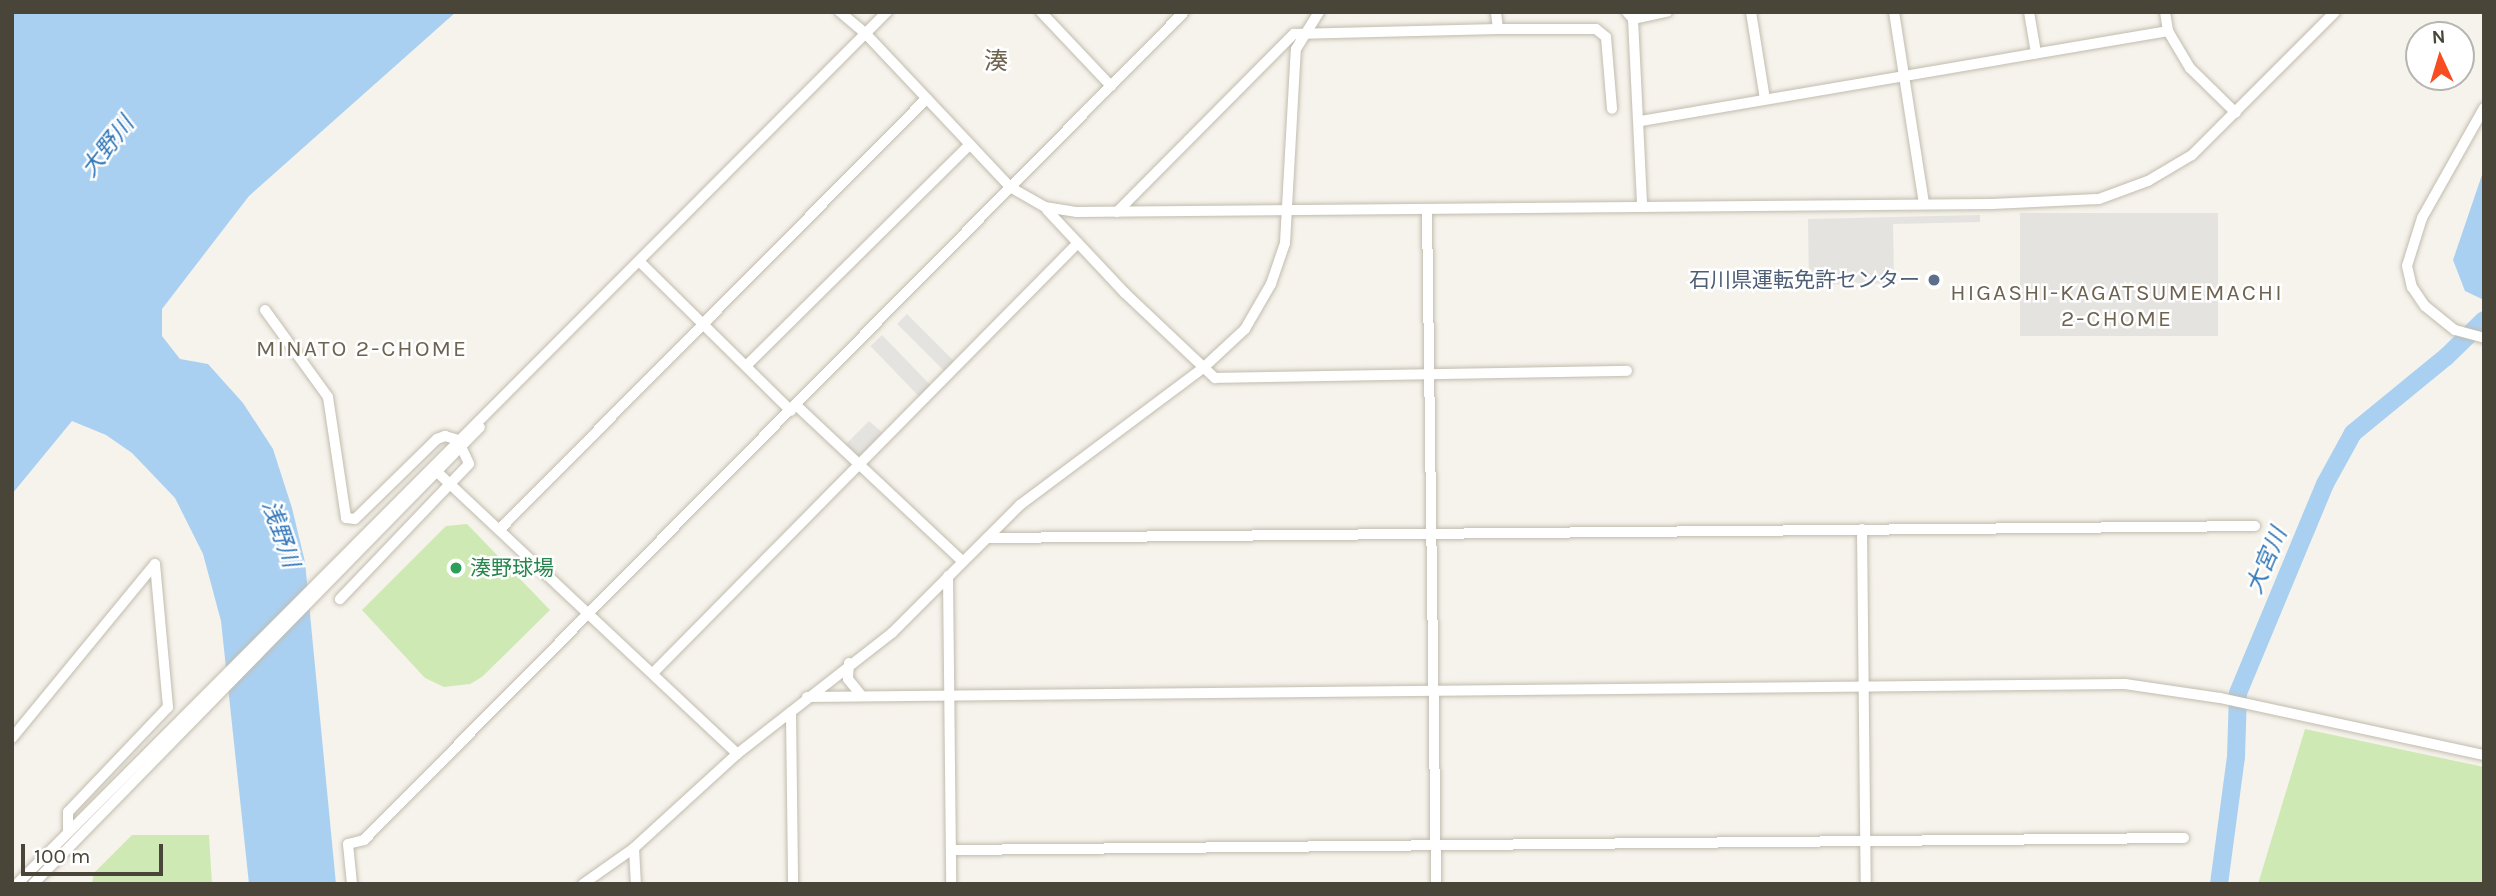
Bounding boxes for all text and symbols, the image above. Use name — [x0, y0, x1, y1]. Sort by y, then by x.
north arrow — [2405, 21, 2475, 91]
text: N — [2431, 26, 2446, 48]
district label: 湊 — [984, 48, 1008, 76]
water label: 大野川 — [76, 111, 140, 183]
place label: 石川県運転免許センター — [1689, 267, 1920, 293]
marker: 石川県運転免許センター — [1926, 272, 1942, 288]
district label: HIGASHI-KAGATSUMEMACHI 2-CHOME — [1953, 279, 2281, 333]
district label: MINATO 2-CHOME — [258, 335, 466, 363]
water label: 浅野川 — [256, 497, 304, 571]
water label: 大宮川 — [2241, 524, 2293, 598]
place label: 湊野球場 — [470, 555, 554, 581]
marker: 湊野球場 — [448, 560, 464, 576]
scale bar — [24, 830, 166, 874]
text: 100 m — [34, 844, 91, 868]

